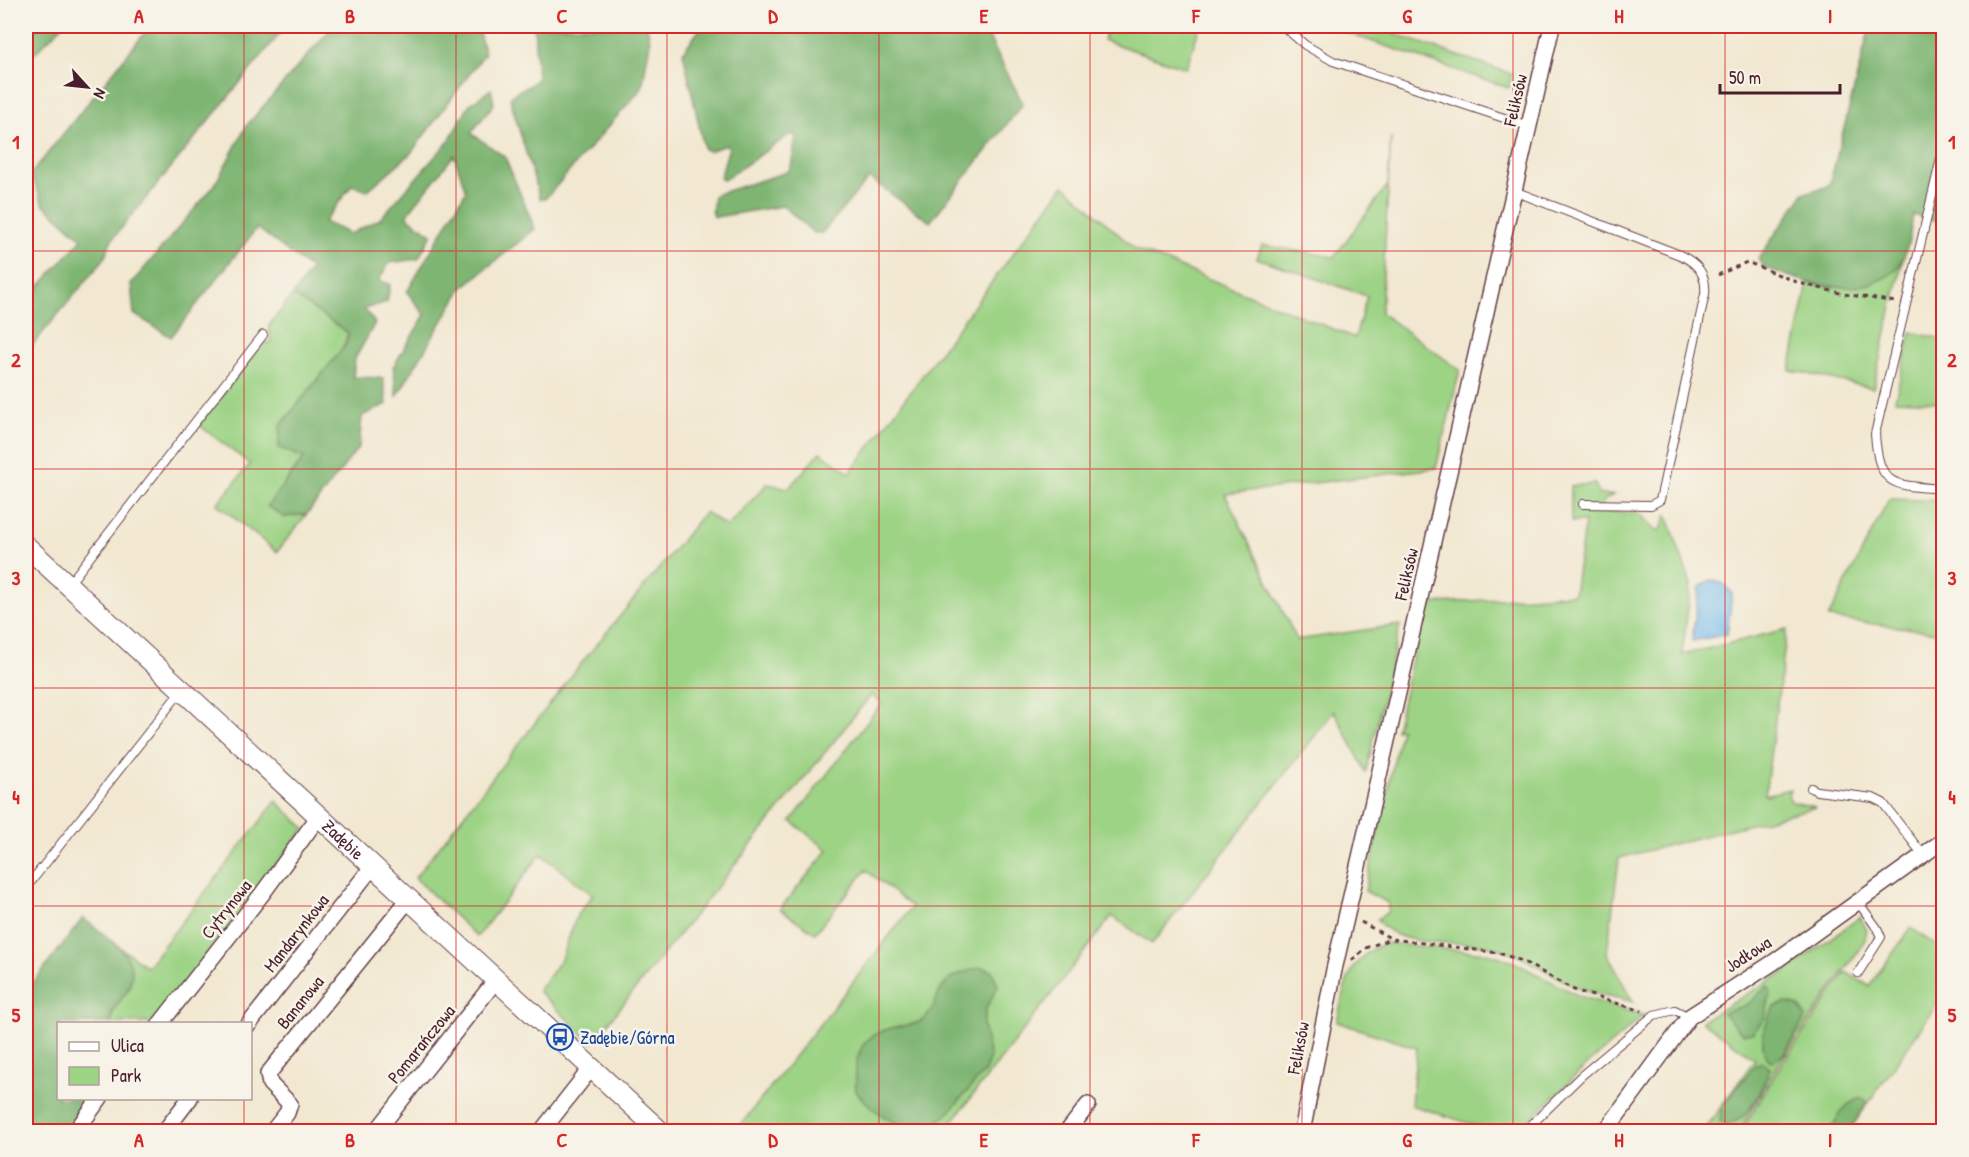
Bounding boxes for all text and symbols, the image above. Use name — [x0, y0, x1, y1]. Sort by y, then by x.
text: A — [134, 2, 144, 29]
text: B — [345, 2, 355, 29]
text: C — [557, 2, 568, 29]
text: D — [768, 2, 778, 29]
text: E — [980, 2, 989, 29]
text: F — [1191, 2, 1201, 29]
text: G — [1402, 2, 1412, 29]
text: H — [1614, 2, 1624, 29]
text: I — [1828, 2, 1832, 29]
north arrow — [57, 57, 117, 117]
scale bar — [1720, 57, 1840, 95]
text: 50 m — [1729, 65, 1761, 90]
street label: Feliksów — [1497, 71, 1533, 129]
text: N — [88, 85, 112, 103]
text: 1 — [12, 128, 20, 155]
text: 1 — [1948, 128, 1956, 155]
text: 2 — [11, 346, 21, 373]
text: 2 — [1947, 346, 1957, 373]
street label: Feliksów — [1388, 545, 1424, 603]
text: 3 — [12, 564, 21, 591]
text: 3 — [1948, 564, 1957, 591]
text: 4 — [12, 783, 20, 810]
text: 4 — [1948, 783, 1956, 810]
street label: Zadębie — [317, 813, 370, 865]
street label: Cytrynowa — [195, 874, 257, 944]
street label: Mandarynkowa — [258, 889, 334, 977]
street label: Jodłowa — [1720, 930, 1776, 978]
street label: Bananowa — [271, 970, 329, 1034]
street label: Pomarańczowa — [381, 999, 461, 1089]
text: 5 — [12, 1001, 21, 1028]
text: 5 — [1948, 1001, 1957, 1028]
street label: Feliksów — [1281, 1020, 1315, 1077]
legend — [57, 1022, 252, 1100]
bus stop icon: Zadębie/Górna — [545, 1022, 575, 1052]
place label: Zadębie/Górna — [580, 1025, 675, 1050]
text: Ulica — [111, 1033, 144, 1058]
text: Park — [111, 1063, 142, 1088]
text: A — [134, 1126, 144, 1153]
text: B — [345, 1126, 355, 1153]
text: C — [557, 1126, 568, 1153]
text: D — [768, 1126, 778, 1153]
text: E — [980, 1126, 989, 1153]
text: F — [1191, 1126, 1201, 1153]
text: G — [1402, 1126, 1412, 1153]
text: H — [1614, 1126, 1624, 1153]
text: I — [1828, 1126, 1832, 1153]

